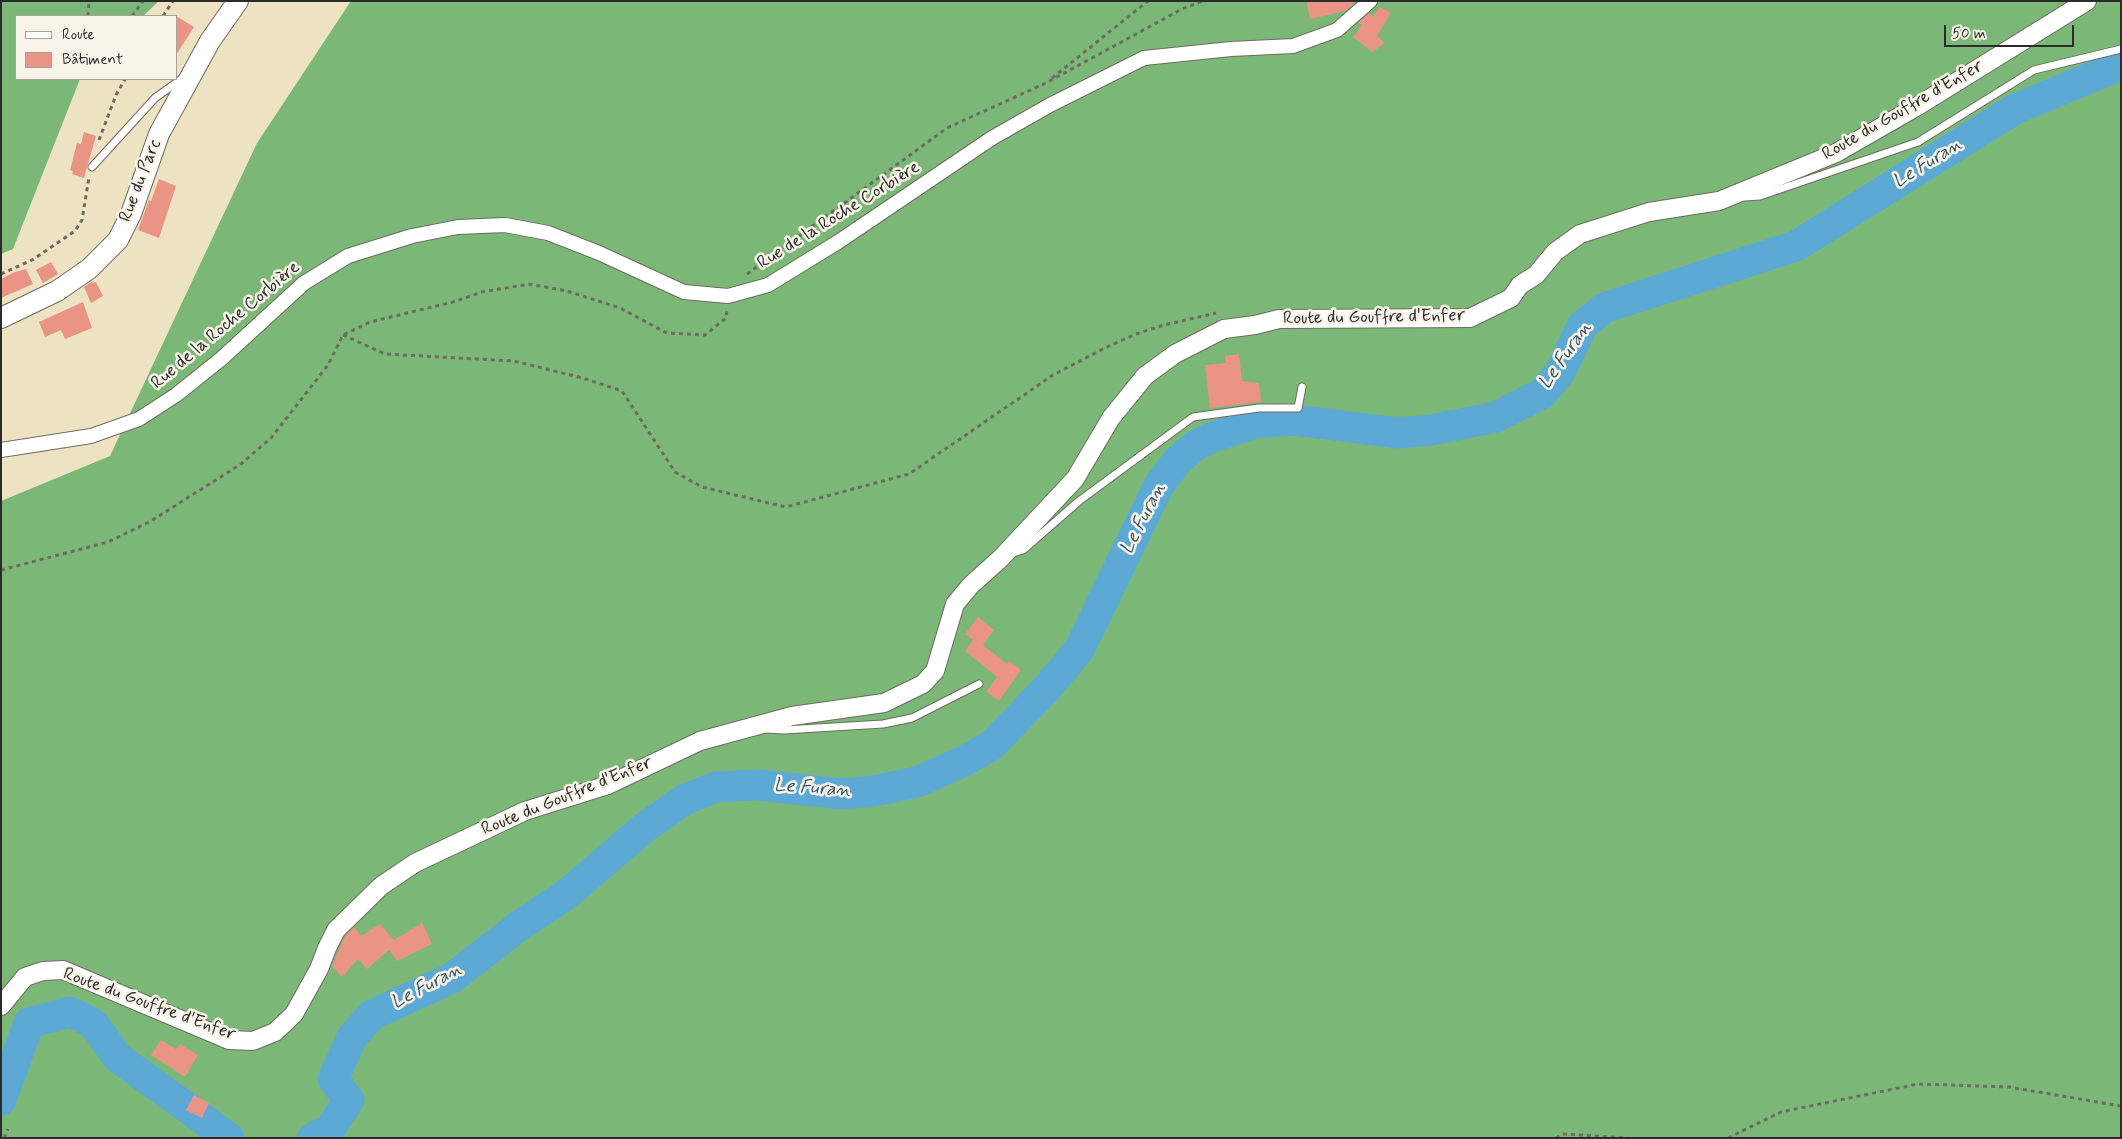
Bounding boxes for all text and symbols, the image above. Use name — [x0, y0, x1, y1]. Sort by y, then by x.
legend — [15, 15, 178, 80]
scale bar — [1947, 15, 2077, 47]
text: 50 m — [1952, 24, 1986, 44]
text: Route — [62, 25, 95, 45]
text: Bâtiment — [62, 50, 123, 70]
street label: Route du Gouffre d'Enfer — [1819, 56, 1987, 166]
water label: Le Furan — [1889, 134, 1967, 194]
street label: Rue du Parc — [115, 137, 167, 225]
street label: Rue de la Roche Corbière — [754, 157, 924, 275]
street label: Rue de la Roche Corbière — [147, 257, 305, 395]
street label: Route du Gouffre d'Enfer — [1283, 306, 1465, 330]
water label: Le Furan — [1535, 318, 1597, 394]
water label: Le Furan — [1116, 480, 1172, 558]
street label: Route du Gouffre d'Enfer — [479, 753, 655, 841]
water label: Le Furan — [773, 775, 851, 803]
water label: Le Furan — [388, 959, 466, 1015]
street label: Route du Gouffre d'Enfer — [60, 964, 238, 1046]

